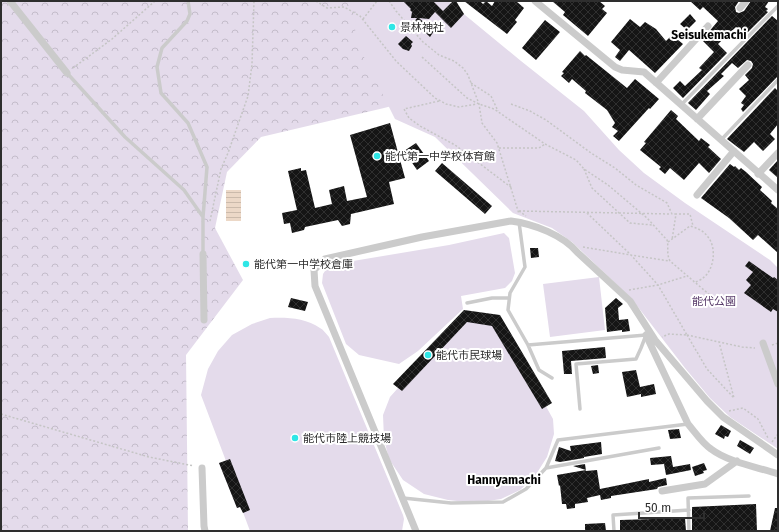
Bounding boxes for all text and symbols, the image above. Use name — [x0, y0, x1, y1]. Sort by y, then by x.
place label: 景林神社 — [400, 21, 444, 34]
marker: 景林神社 — [387, 22, 397, 32]
district label: Seisukemachi — [671, 28, 747, 42]
place label: 能代第一中学校体育館 — [385, 150, 495, 163]
marker: 能代第一中学校体育館 — [372, 151, 382, 161]
place label: 能代第一中学校倉庫 — [254, 258, 353, 271]
marker: 能代第一中学校倉庫 — [241, 259, 251, 269]
park label: 能代公園 — [692, 295, 736, 308]
place label: 能代市民球場 — [436, 349, 502, 362]
marker: 能代市民球場 — [423, 350, 433, 360]
place label: 能代市陸上競技場 — [303, 432, 391, 445]
marker: 能代市陸上競技場 — [290, 433, 300, 443]
district label: Hannyamachi — [467, 473, 541, 487]
scale bar — [639, 494, 704, 520]
text: 50 m — [645, 501, 671, 515]

